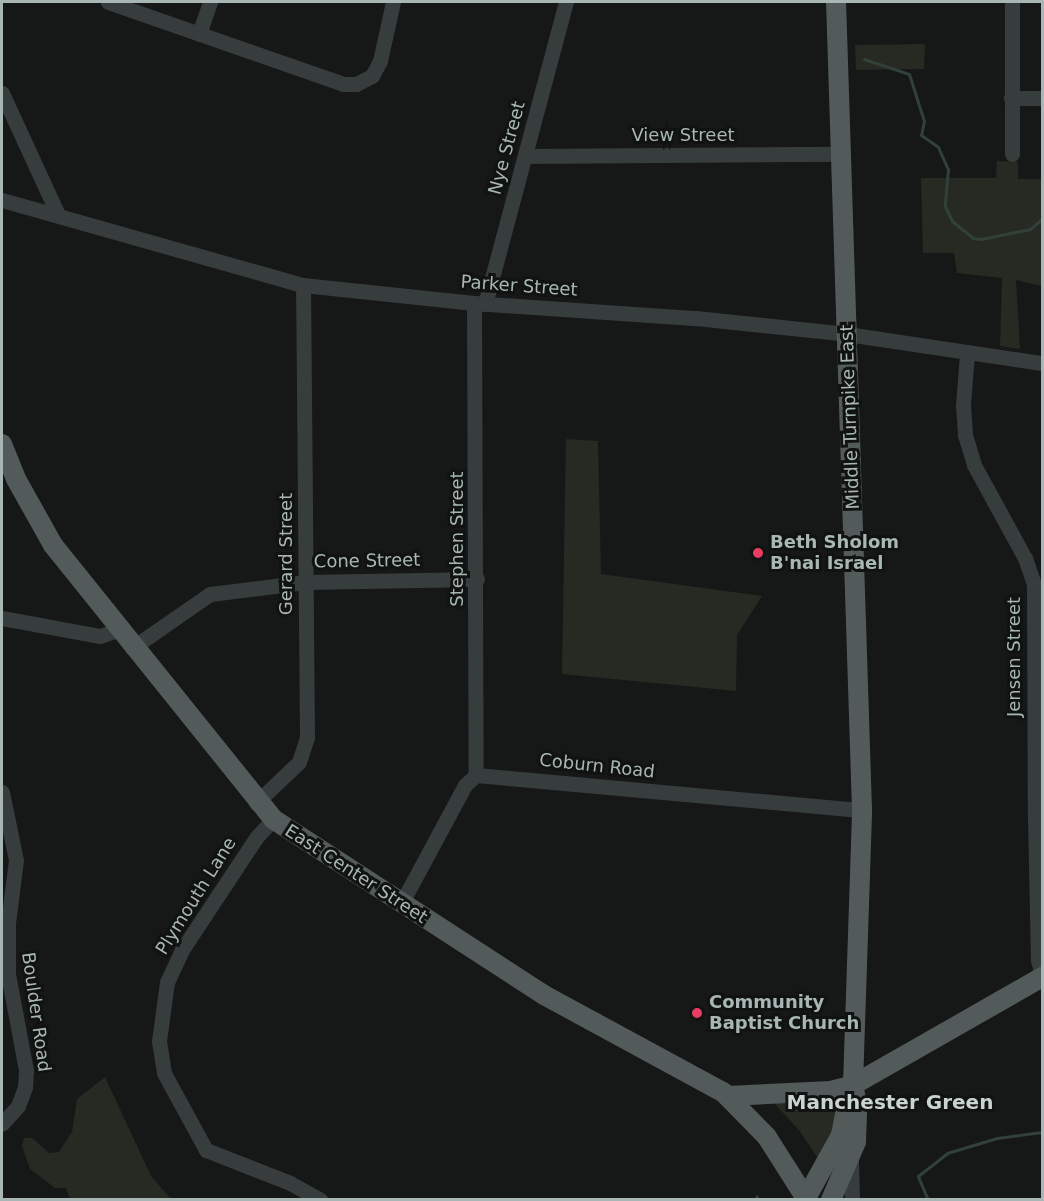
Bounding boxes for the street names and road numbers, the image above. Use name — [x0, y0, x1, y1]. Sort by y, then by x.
street label: Nye Street — [484, 99, 530, 197]
street label: View Street — [631, 124, 735, 146]
street label: Parker Street — [460, 271, 578, 301]
street label: Middle Turnpike East — [836, 324, 864, 510]
street label: Stephen Street — [446, 471, 468, 607]
street label: Gerard Street — [275, 493, 297, 615]
street label: Cone Street — [314, 549, 420, 573]
street label: Jensen Street — [1003, 597, 1025, 717]
street label: Coburn Road — [538, 749, 656, 783]
street label: East Center Street — [281, 820, 431, 928]
street label: Plymouth Lane — [151, 833, 241, 959]
street label: Boulder Road — [17, 951, 55, 1073]

